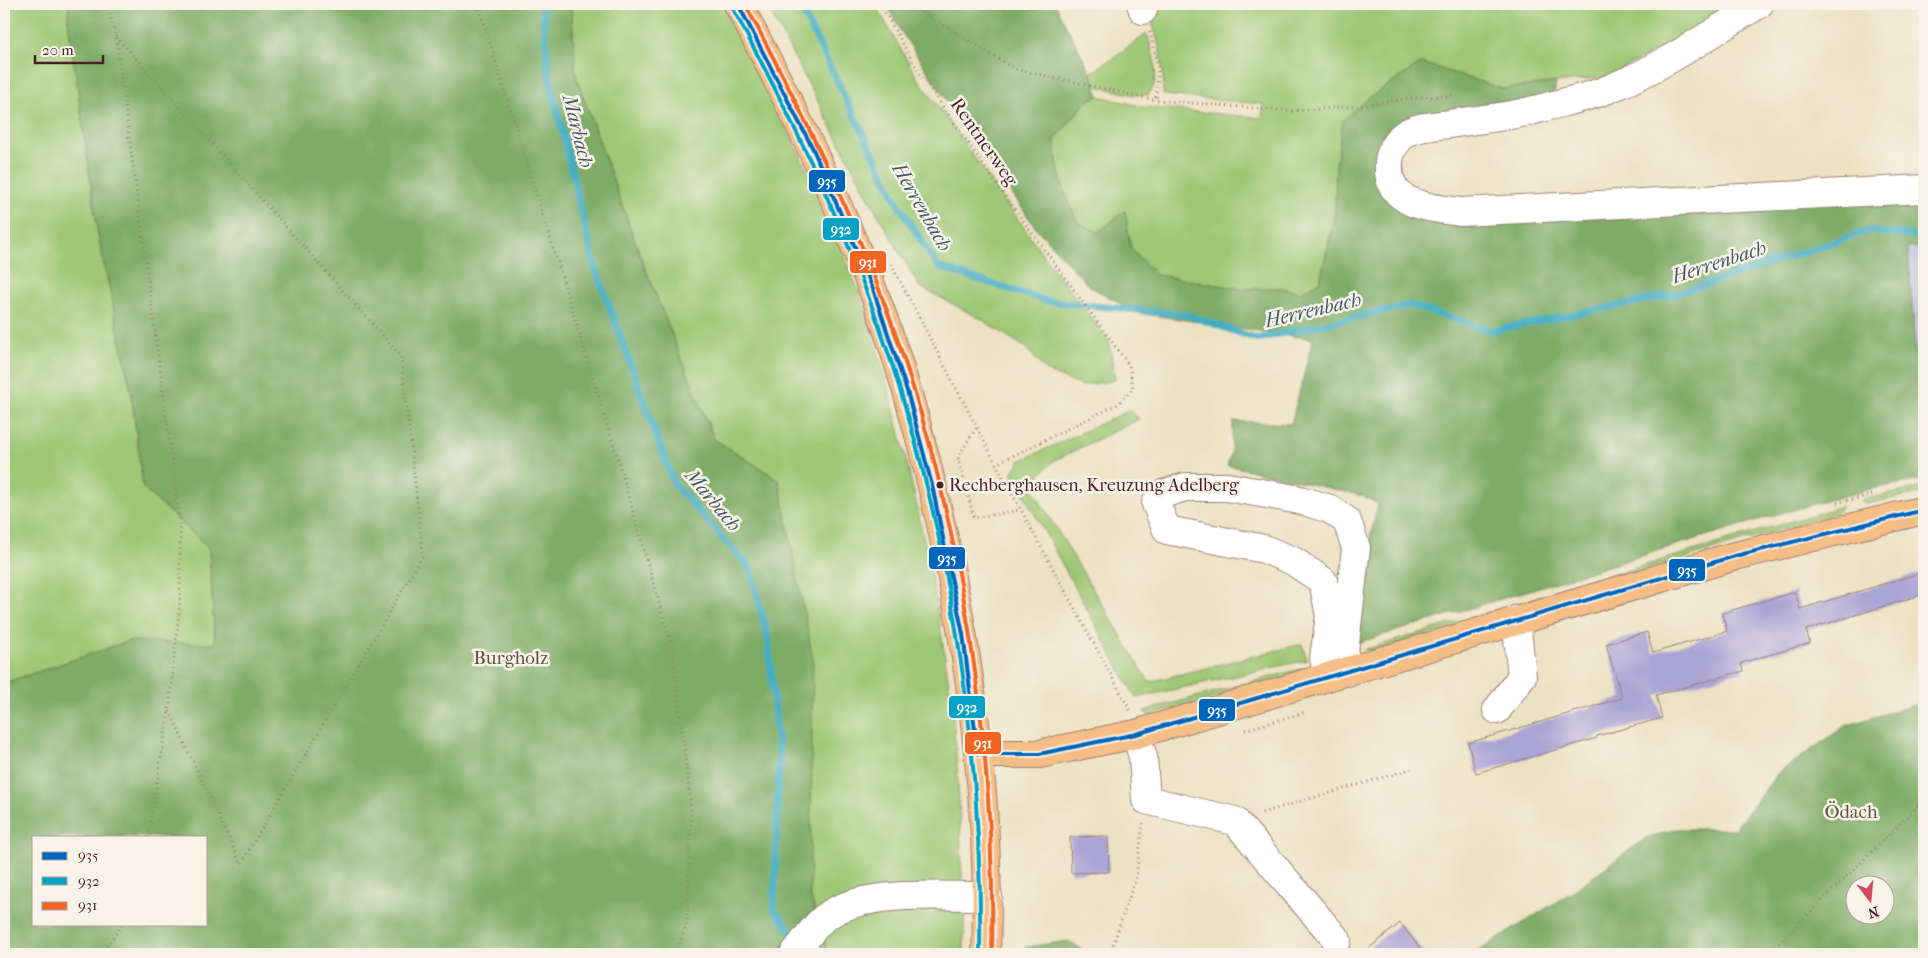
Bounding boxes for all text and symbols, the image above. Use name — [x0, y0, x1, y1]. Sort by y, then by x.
scale bar — [35, 32, 102, 64]
text: 20 m — [42, 41, 74, 59]
water label: Marbach — [557, 90, 598, 170]
street label: Rentnerweg — [946, 94, 1023, 191]
water label: Herrenbach — [887, 158, 956, 255]
line badge: 935 — [808, 169, 846, 193]
text: 935 — [816, 173, 837, 190]
line badge: 932 — [822, 217, 860, 241]
text: 932 — [830, 221, 851, 238]
water label: Herrenbach — [1668, 236, 1769, 288]
line badge: 931 — [849, 250, 887, 274]
text: 931 — [858, 254, 877, 271]
water label: Herrenbach — [1262, 288, 1363, 332]
water label: Marbach — [679, 463, 746, 536]
place label: Rechberghausen, Kreuzung Adelberg — [949, 475, 1239, 496]
marker: Rechberghausen, Kreuzung Adelberg — [935, 480, 945, 490]
line badge: 935 — [928, 546, 966, 570]
text: 935 — [936, 550, 957, 567]
line badge: 935 — [1668, 558, 1706, 582]
text: 935 — [1676, 562, 1697, 579]
park label: Burgholz — [474, 647, 549, 669]
line badge: 932 — [948, 695, 986, 719]
line badge: 935 — [1198, 698, 1236, 722]
text: 932 — [956, 699, 977, 716]
text: 935 — [1206, 702, 1227, 719]
line badge: 931 — [964, 731, 1002, 755]
text: 931 — [973, 735, 992, 752]
park label: Ödach — [1824, 801, 1878, 823]
legend — [32, 836, 208, 926]
text: 935 — [78, 846, 99, 864]
text: 932 — [78, 872, 100, 890]
north arrow — [1846, 876, 1896, 926]
text: 931 — [78, 896, 97, 914]
text: N — [1866, 902, 1881, 922]

